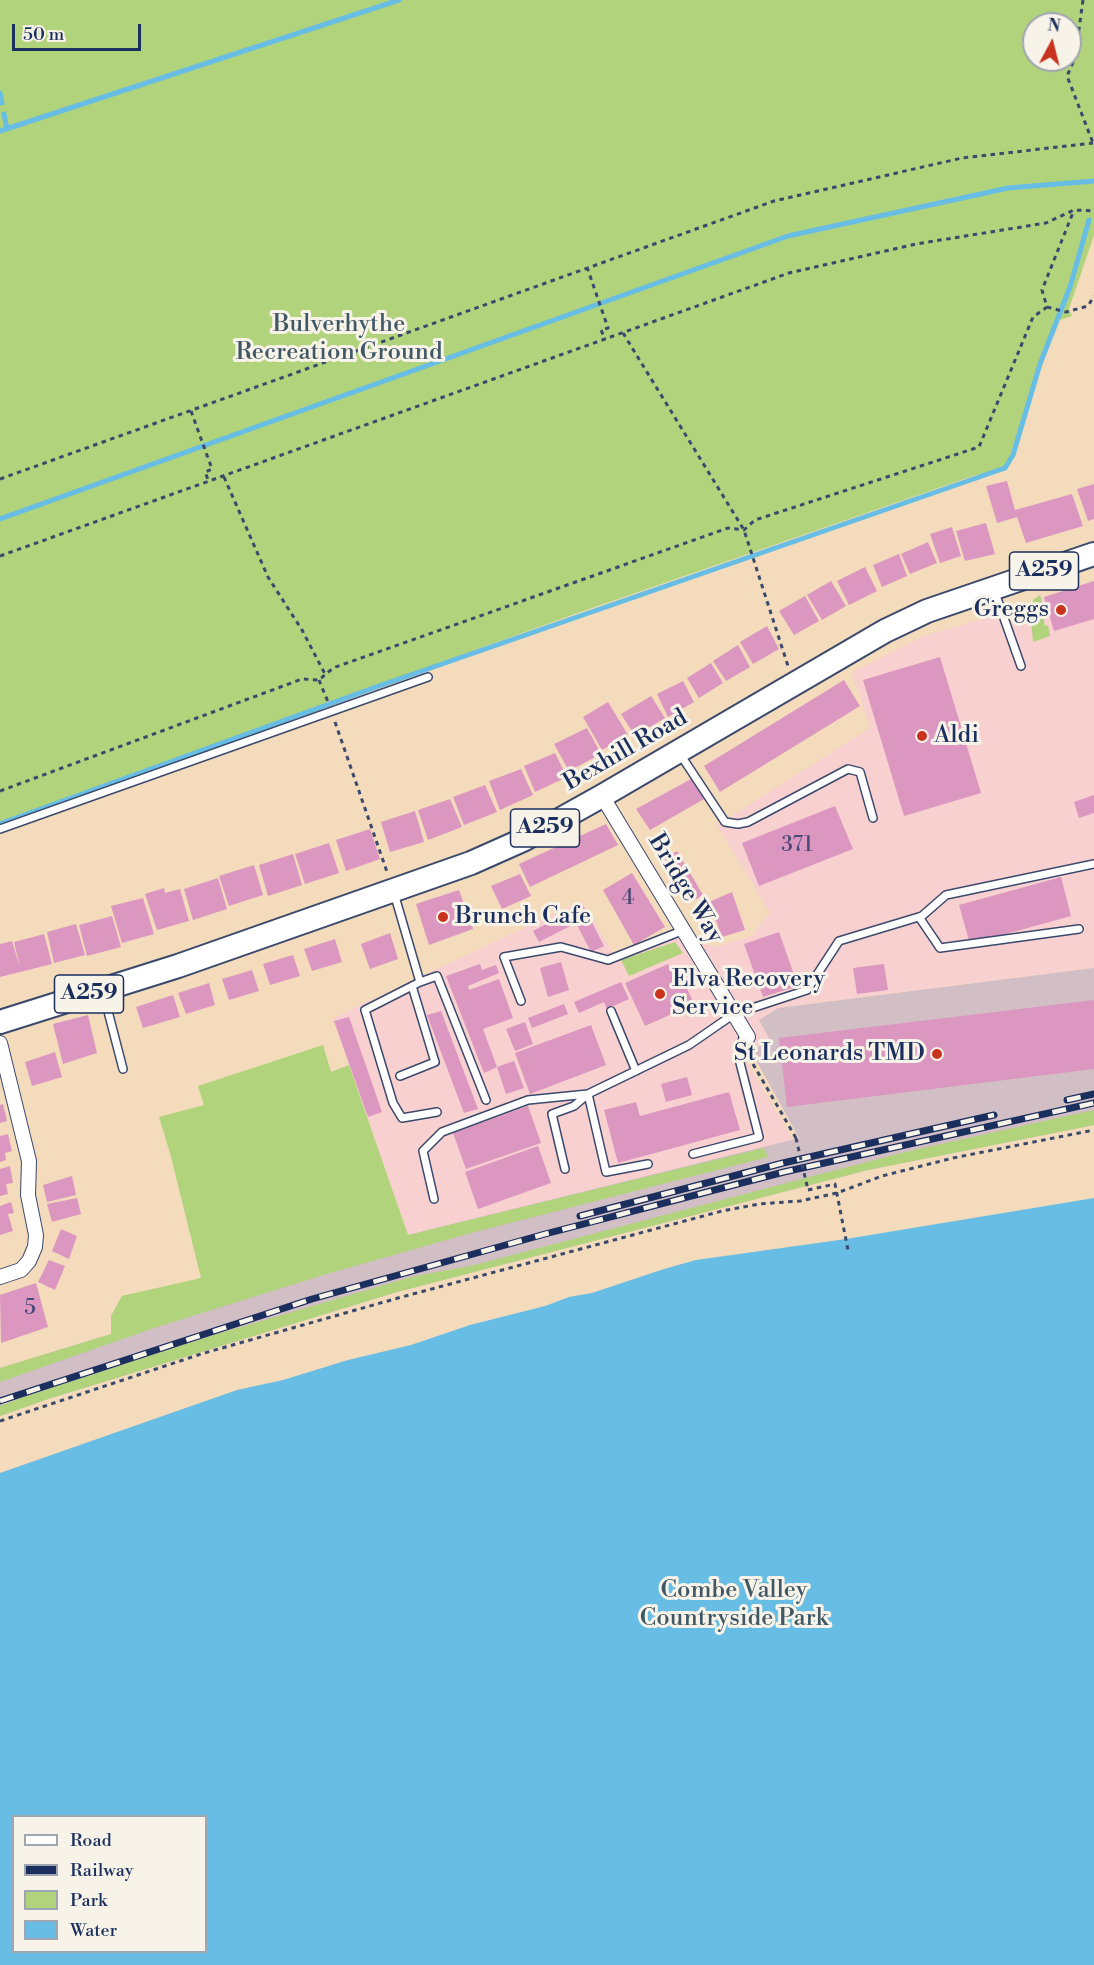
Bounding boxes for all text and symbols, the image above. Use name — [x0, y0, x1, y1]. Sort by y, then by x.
scale bar — [15, 12, 144, 50]
north arrow — [1022, 12, 1082, 72]
text: N — [1046, 15, 1061, 37]
text: 50 m — [23, 23, 64, 46]
park label: Bulverhythe Recreation Ground — [235, 311, 443, 367]
road number: A259 — [1010, 552, 1078, 590]
place label: Greggs — [974, 596, 1049, 624]
marker: Greggs — [1054, 603, 1068, 617]
street label: Bexhill Road — [559, 704, 693, 798]
place label: Aldi — [934, 722, 979, 750]
marker: Aldi — [915, 729, 929, 743]
road number: A259 — [510, 809, 580, 847]
street label: Bridge Way — [641, 829, 729, 949]
house number: 371 — [781, 833, 813, 859]
house number: 4 — [622, 886, 634, 912]
place label: Brunch Cafe — [455, 903, 591, 931]
marker: Brunch Cafe — [436, 910, 450, 924]
place label: Elva Recovery Service — [672, 966, 825, 1022]
road number: A259 — [54, 975, 124, 1013]
marker: Elva Recovery Service — [653, 987, 667, 1001]
place label: St Leonards TMD — [734, 1040, 925, 1068]
marker: St Leonards TMD — [930, 1047, 944, 1061]
house number: 5 — [24, 1296, 36, 1322]
park label: Combe Valley Countryside Park — [640, 1577, 828, 1633]
legend — [12, 1815, 207, 1953]
text: Road — [70, 1829, 112, 1852]
text: Railway — [70, 1859, 133, 1882]
text: Park — [70, 1889, 107, 1912]
text: Water — [70, 1919, 117, 1942]

